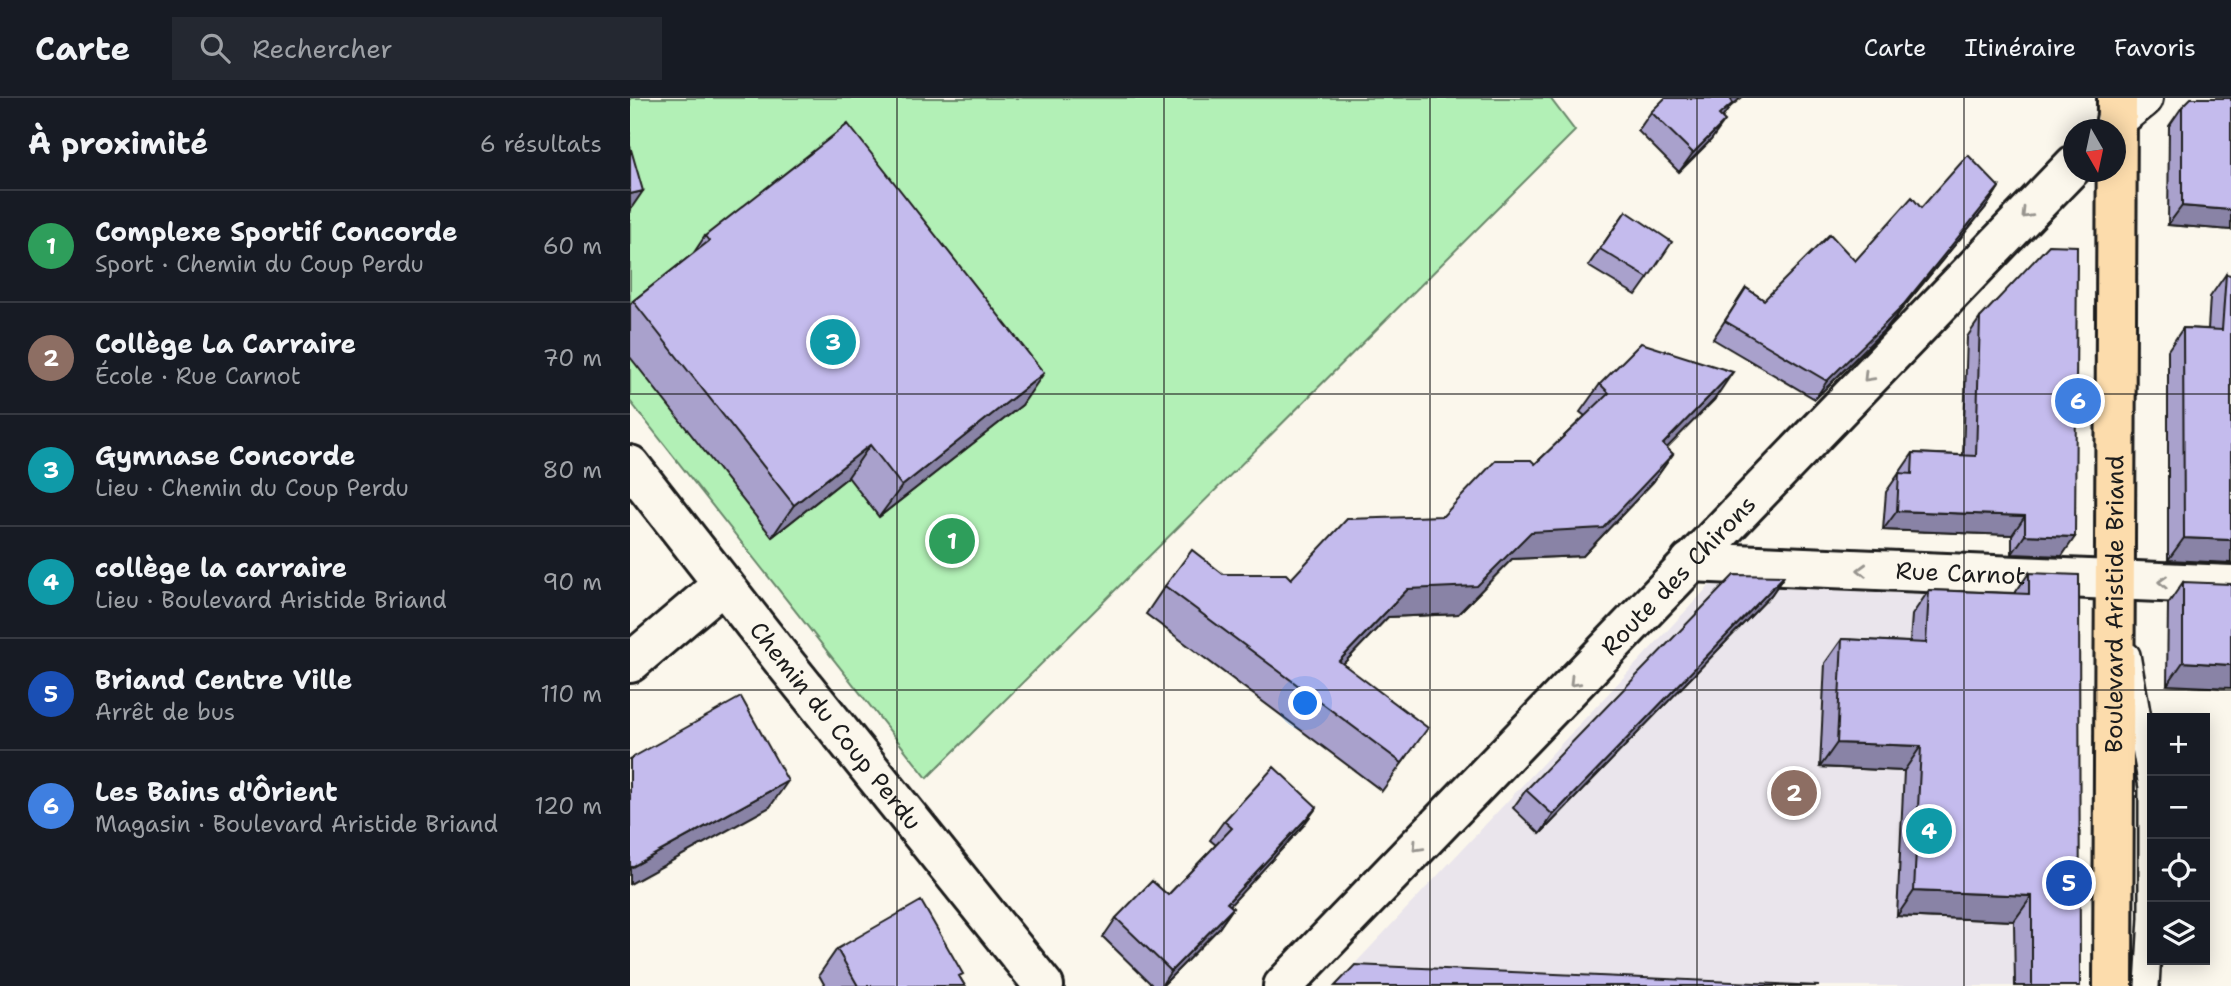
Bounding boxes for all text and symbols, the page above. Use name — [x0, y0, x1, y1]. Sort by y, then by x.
search box — [172, 17, 662, 80]
text: Carte — [35, 26, 130, 71]
icon: search — [196, 29, 234, 67]
text: Rechercher — [252, 31, 393, 66]
text: Carte — [1864, 32, 1927, 64]
text: Itinéraire — [1965, 32, 2076, 64]
text: Favoris — [2114, 32, 2196, 64]
north arrow — [2063, 119, 2126, 182]
text: À proximité — [28, 123, 208, 164]
text: 6 résultats — [480, 129, 602, 159]
one-way arrow — [2022, 205, 2035, 218]
text: Complexe Sportif Concorde — [95, 214, 458, 249]
text: 1 — [46, 231, 56, 261]
text: 60 m — [543, 231, 602, 261]
text: Sport · Chemin du Coup Perdu — [95, 249, 424, 279]
pin: 3 — [810, 316, 856, 368]
text: Collège La Carraire — [95, 326, 356, 361]
text: 2 — [43, 343, 59, 373]
text: 70 m — [543, 343, 602, 373]
text: École · Rue Carnot — [95, 361, 301, 391]
one-way arrow — [1864, 369, 1877, 382]
pin: 6 — [2055, 375, 2101, 427]
text: Gymnase Concorde — [95, 438, 355, 473]
text: 3 — [43, 455, 59, 485]
text: 80 m — [543, 455, 602, 485]
street label: Boulevard Aristide Briand — [2098, 455, 2131, 753]
text: Lieu · Chemin du Coup Perdu — [95, 473, 409, 503]
street label: Route des Chirons — [1594, 489, 1763, 662]
pin: 1 — [929, 515, 975, 567]
text: collège la carraire — [95, 550, 347, 585]
street label: Rue Carnot — [1895, 555, 2027, 592]
one-way arrow — [1856, 562, 1867, 577]
text: 4 — [43, 567, 59, 597]
text: 90 m — [542, 567, 602, 597]
one-way arrow — [2157, 575, 2168, 590]
text: Lieu · Boulevard Aristide Briand — [95, 585, 447, 615]
street label: Chemin du Coup Perdu — [742, 615, 929, 837]
text: Briand Centre Ville — [95, 662, 352, 697]
one-way arrow — [1570, 674, 1583, 687]
text: 5 — [44, 679, 58, 709]
text: 110 m — [540, 679, 602, 709]
your location — [1288, 686, 1322, 720]
text: Arrêt de bus — [95, 697, 235, 727]
map controls — [2147, 713, 2210, 965]
button: + — [2147, 713, 2210, 776]
pin: 2 — [1771, 767, 1817, 819]
text: Les Bains d'Ôrient — [95, 774, 338, 809]
button: − — [2147, 776, 2210, 839]
text: 6 — [43, 791, 59, 821]
text: 120 m — [534, 791, 602, 821]
pin: 4 — [1906, 805, 1952, 857]
text: Magasin · Boulevard Aristide Briand — [95, 809, 498, 839]
one-way arrow — [1412, 838, 1425, 851]
button: locate — [2147, 839, 2210, 902]
pin: 5 — [2046, 857, 2092, 909]
button: layers — [2147, 902, 2210, 965]

